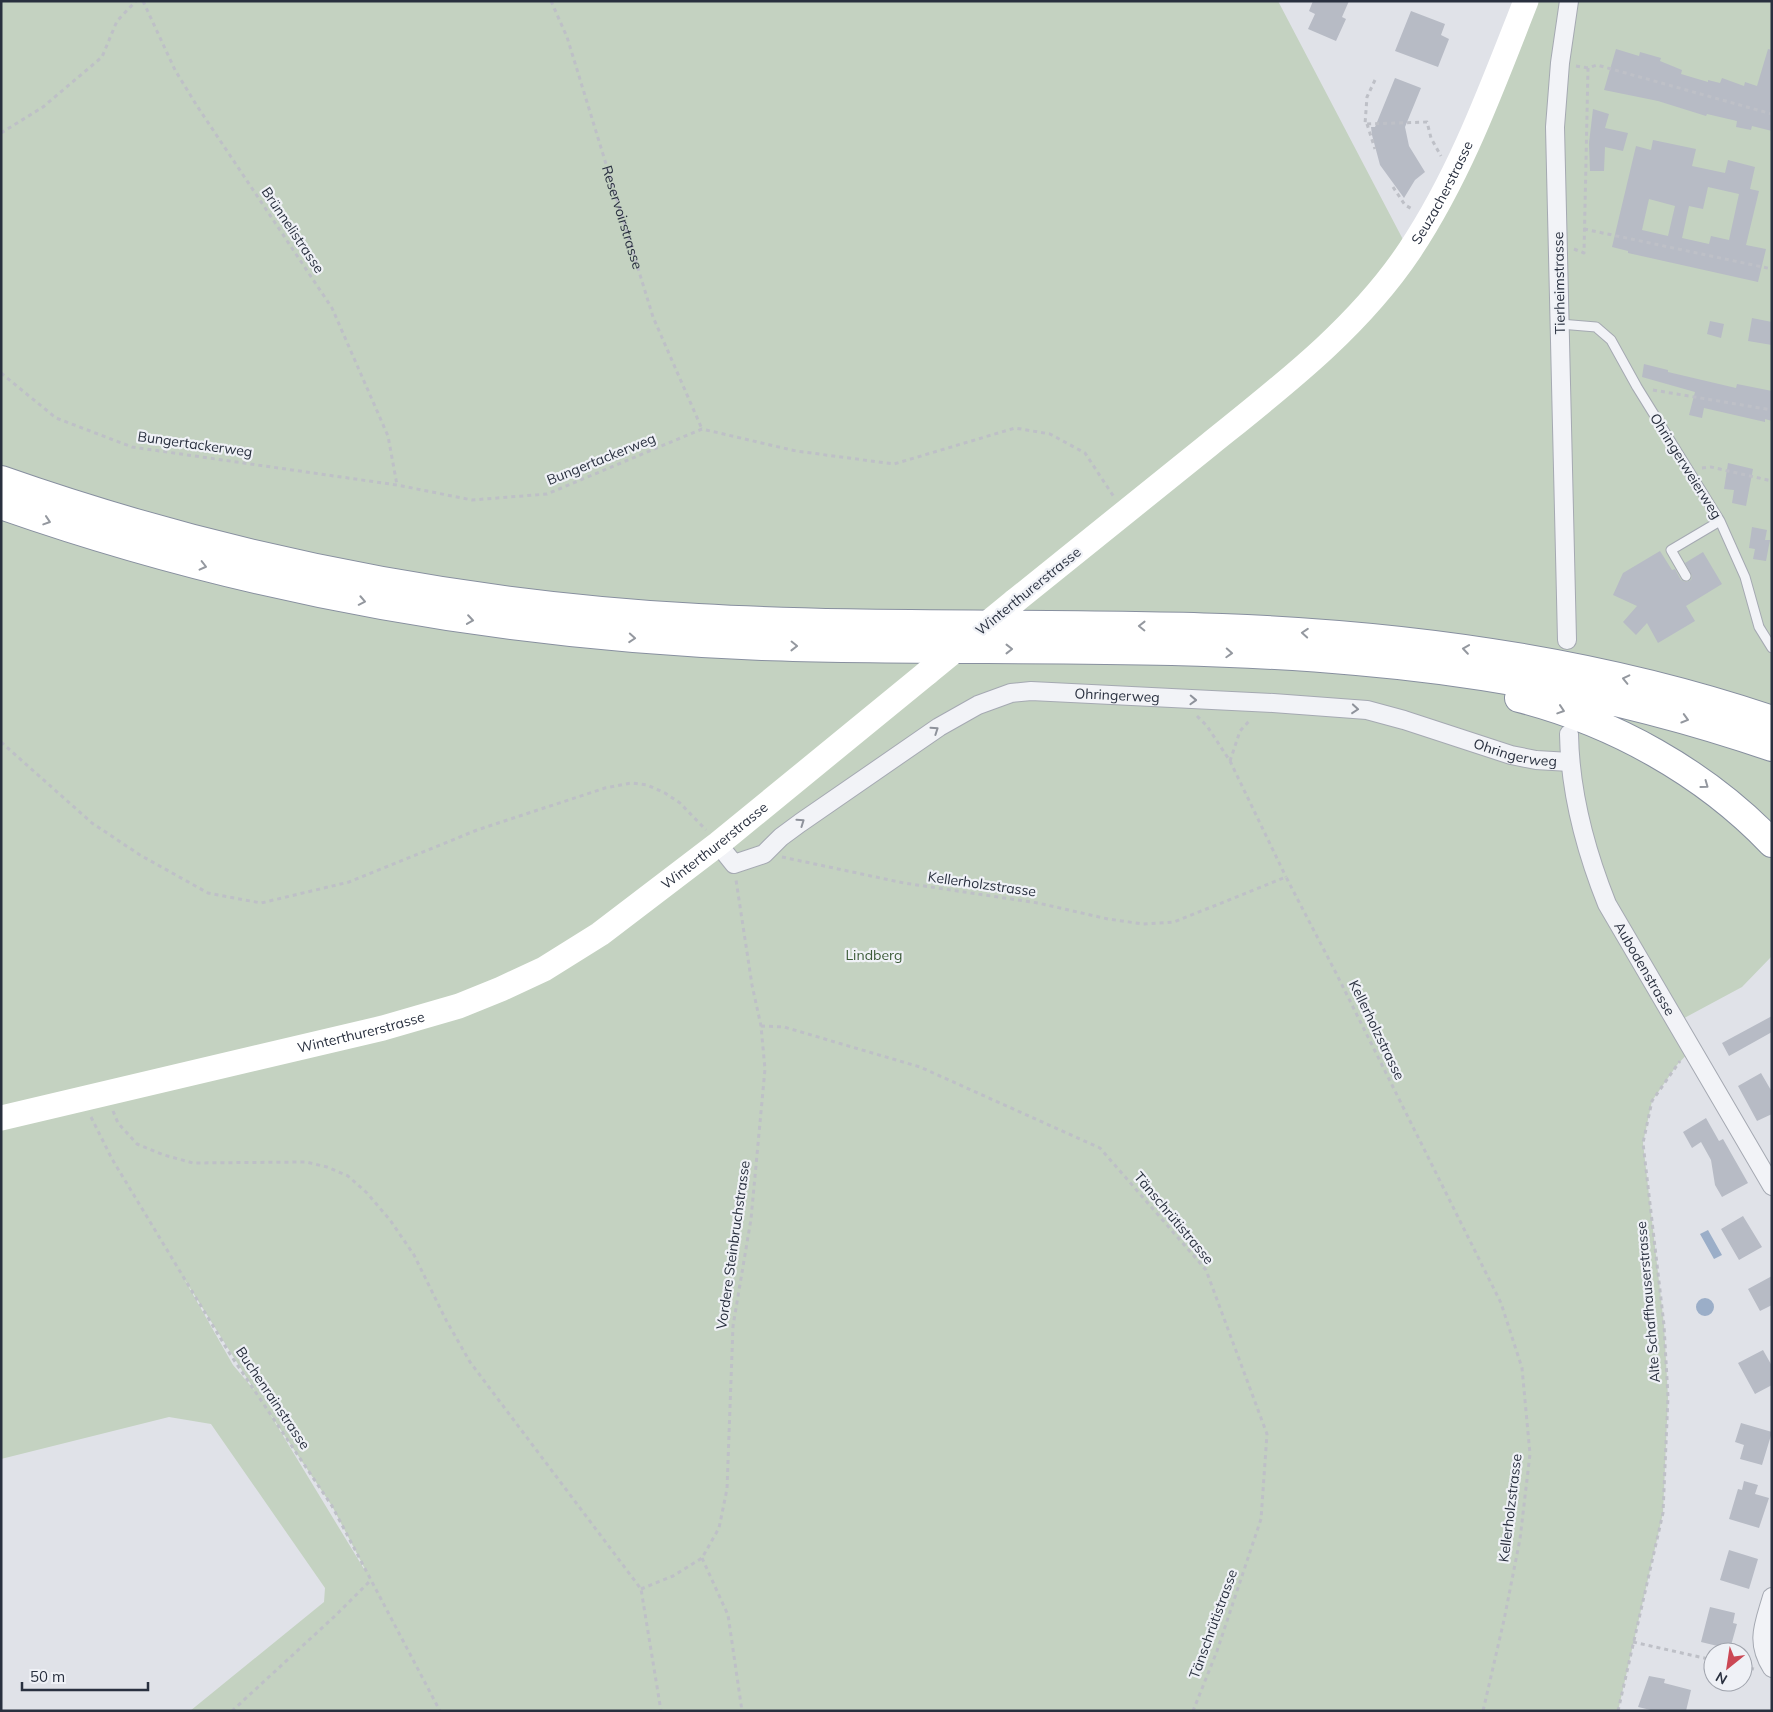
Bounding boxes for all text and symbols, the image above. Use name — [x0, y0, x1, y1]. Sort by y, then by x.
street label: Seuzacherstrasse — [1407, 138, 1477, 248]
street label: Reservoirstrasse — [598, 163, 647, 271]
street label: Brünnelistrasse — [258, 183, 328, 277]
street label: Tierheimstrasse — [1549, 232, 1569, 334]
street label: Ohringerweierweg — [1646, 410, 1726, 522]
street label: Bungertackerweg — [136, 427, 254, 461]
street label: Bungertackerweg — [544, 429, 658, 489]
one-way arrow — [43, 515, 51, 525]
street label: Winterthurerstrasse — [972, 543, 1084, 639]
one-way arrow — [199, 561, 207, 571]
one-way arrow — [357, 596, 366, 606]
one-way arrow — [467, 614, 475, 625]
one-way arrow — [1138, 621, 1146, 631]
one-way arrow — [1301, 627, 1309, 638]
one-way arrow — [628, 632, 636, 643]
one-way arrow — [790, 641, 798, 651]
one-way arrow — [1006, 644, 1013, 654]
one-way arrow — [1462, 644, 1470, 655]
one-way arrow — [1225, 648, 1233, 658]
one-way arrow — [1622, 674, 1631, 685]
street label: Ohringerweg — [1074, 684, 1160, 706]
one-way arrow — [1190, 694, 1198, 705]
one-way arrow — [1352, 703, 1360, 714]
one-way arrow — [1557, 705, 1565, 715]
one-way arrow — [1680, 714, 1688, 724]
one-way arrow — [929, 727, 939, 736]
street label: Ohringerweg — [1471, 734, 1557, 770]
one-way arrow — [1699, 780, 1708, 788]
street label: Winterthurerstrasse — [658, 798, 771, 893]
one-way arrow — [795, 819, 805, 828]
street label: Kellerholzstrasse — [927, 867, 1037, 901]
street label: Aubodenstrasse — [1610, 918, 1679, 1019]
park label: Lindberg — [845, 946, 903, 964]
street label: Kellerholzstrasse — [1345, 977, 1409, 1083]
street label: Winterthurerstrasse — [295, 1007, 427, 1057]
street label: Vordere Steinbruchstrasse — [712, 1159, 754, 1331]
street label: Tänschrütistrasse — [1130, 1168, 1218, 1268]
street label: Alte Schaffhauserstrasse — [1632, 1220, 1664, 1384]
street label: Buchenrainstrasse — [232, 1343, 314, 1453]
street label: Kellerholzstrasse — [1494, 1453, 1526, 1563]
street label: Tänschrütistrasse — [1185, 1567, 1241, 1681]
north arrow — [1703, 1642, 1753, 1692]
scale bar — [22, 1660, 149, 1692]
text: 50 m — [30, 1667, 65, 1686]
text: N — [1712, 1668, 1731, 1689]

